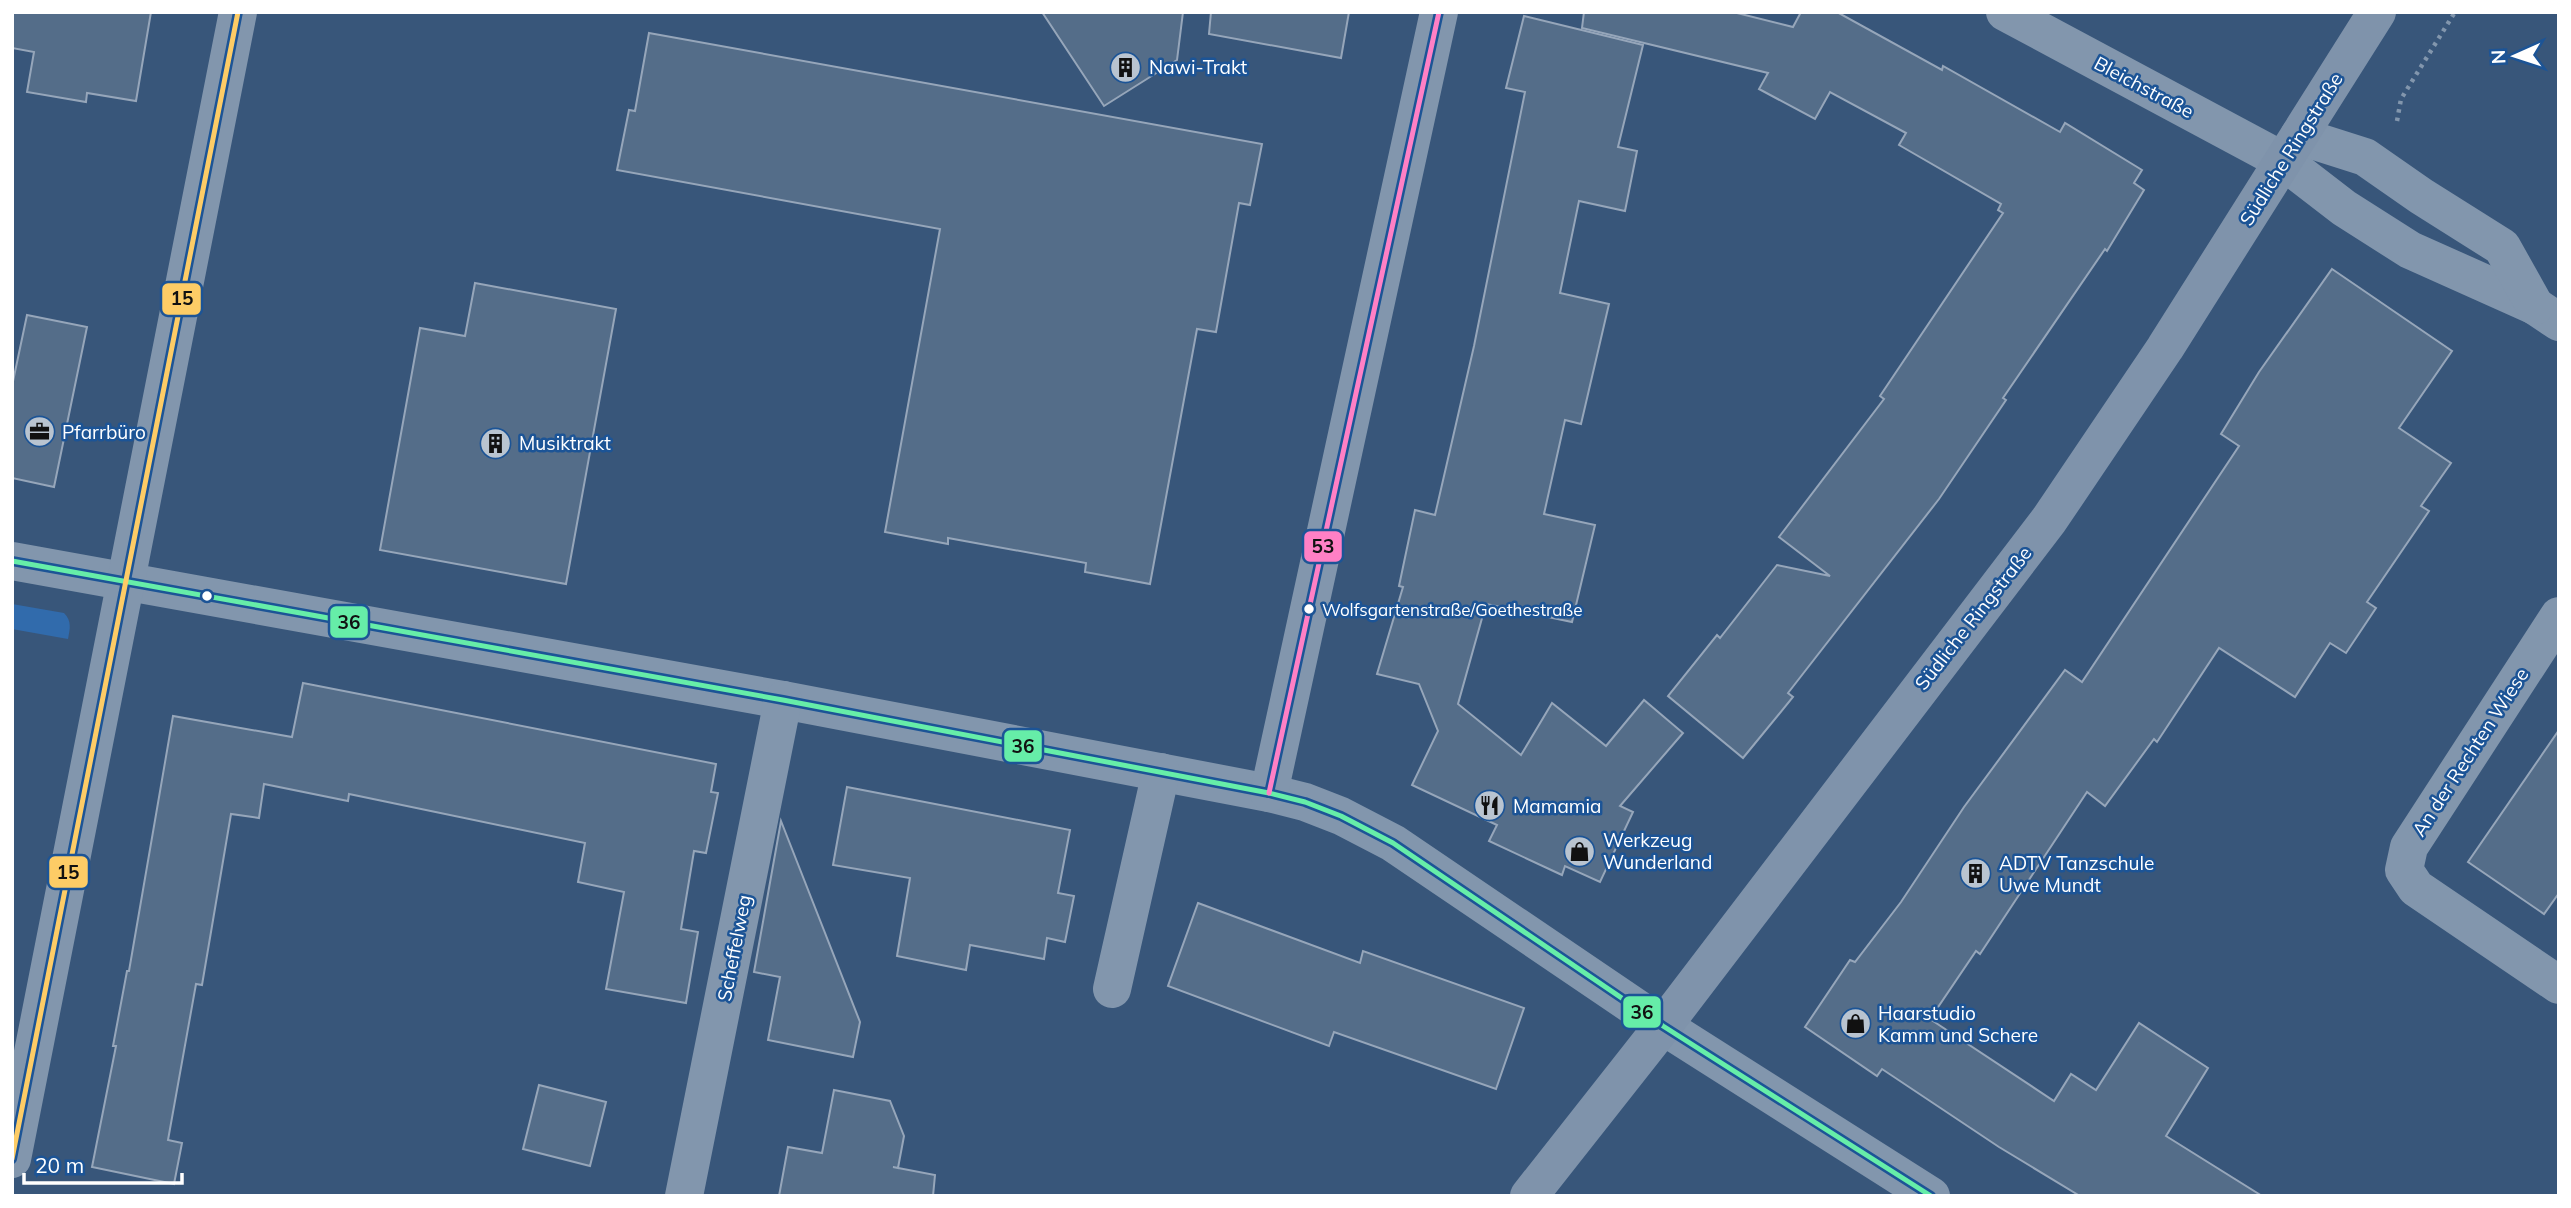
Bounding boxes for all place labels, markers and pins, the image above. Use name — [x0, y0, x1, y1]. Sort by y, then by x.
building icon: Nawi-Trakt — [1109, 50, 1143, 84]
place label: Nawi-Trakt — [1149, 55, 1248, 79]
office icon: Pfarrbüro — [22, 415, 56, 449]
place label: Pfarrbüro — [62, 420, 146, 444]
building icon: Musiktrakt — [479, 426, 513, 460]
place label: Musiktrakt — [519, 431, 611, 455]
unlabelled marker — [200, 589, 214, 603]
place label: Wolfsgartenstraße/Goethestraße — [1322, 599, 1582, 620]
marker: Wolfsgartenstraße/Goethestraße — [1302, 602, 1316, 616]
restaurant icon: Mamamia — [1473, 789, 1507, 823]
place label: Mamamia — [1513, 794, 1601, 818]
place label: Werkzeug Wunderland — [1603, 828, 1712, 874]
shop icon: Werkzeug Wunderland — [1563, 834, 1597, 868]
place label: ADTV Tanzschule Uwe Mundt — [1999, 851, 2154, 897]
building icon: ADTV Tanzschule Uwe Mundt — [1959, 857, 1993, 891]
place label: Haarstudio Kamm und Schere — [1878, 1001, 2038, 1047]
shop icon: Haarstudio Kamm und Schere — [1838, 1007, 1872, 1041]

